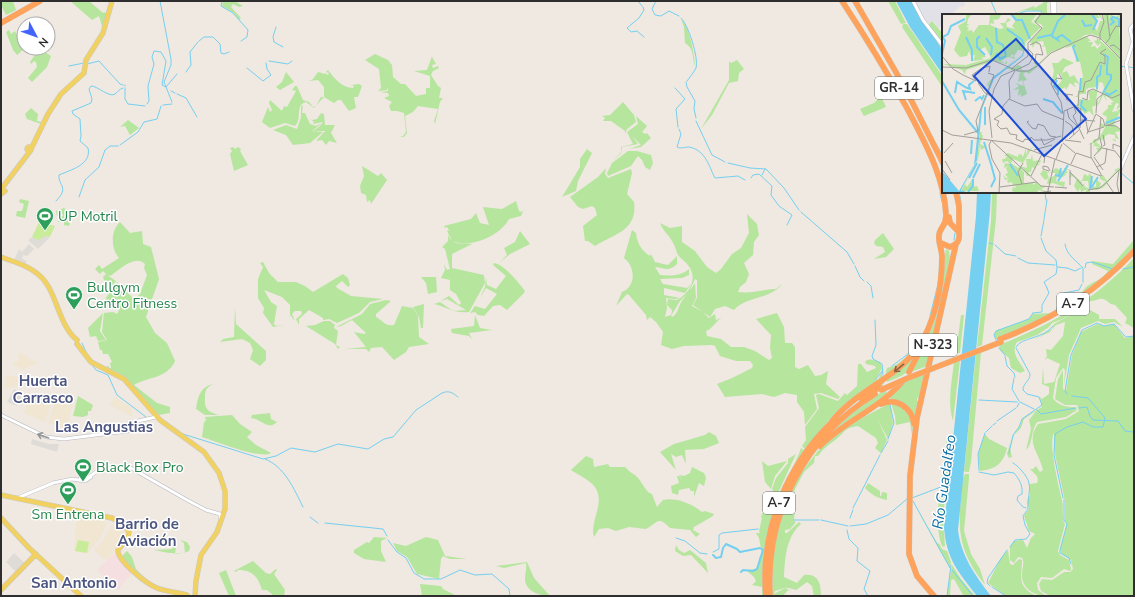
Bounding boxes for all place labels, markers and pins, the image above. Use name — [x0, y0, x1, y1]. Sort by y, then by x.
sports icon: UP Motril — [35, 206, 55, 231]
place label: UP Motril — [58, 207, 118, 226]
place label: Bullgym Centro Fitness — [87, 278, 177, 313]
sports icon: Bullgym Centro Fitness — [64, 285, 84, 310]
sports icon: Black Box Pro — [73, 457, 93, 482]
place label: Black Box Pro — [96, 458, 184, 477]
sports icon: Sm Entrena — [58, 480, 78, 505]
place label: Sm Entrena — [32, 505, 104, 524]

